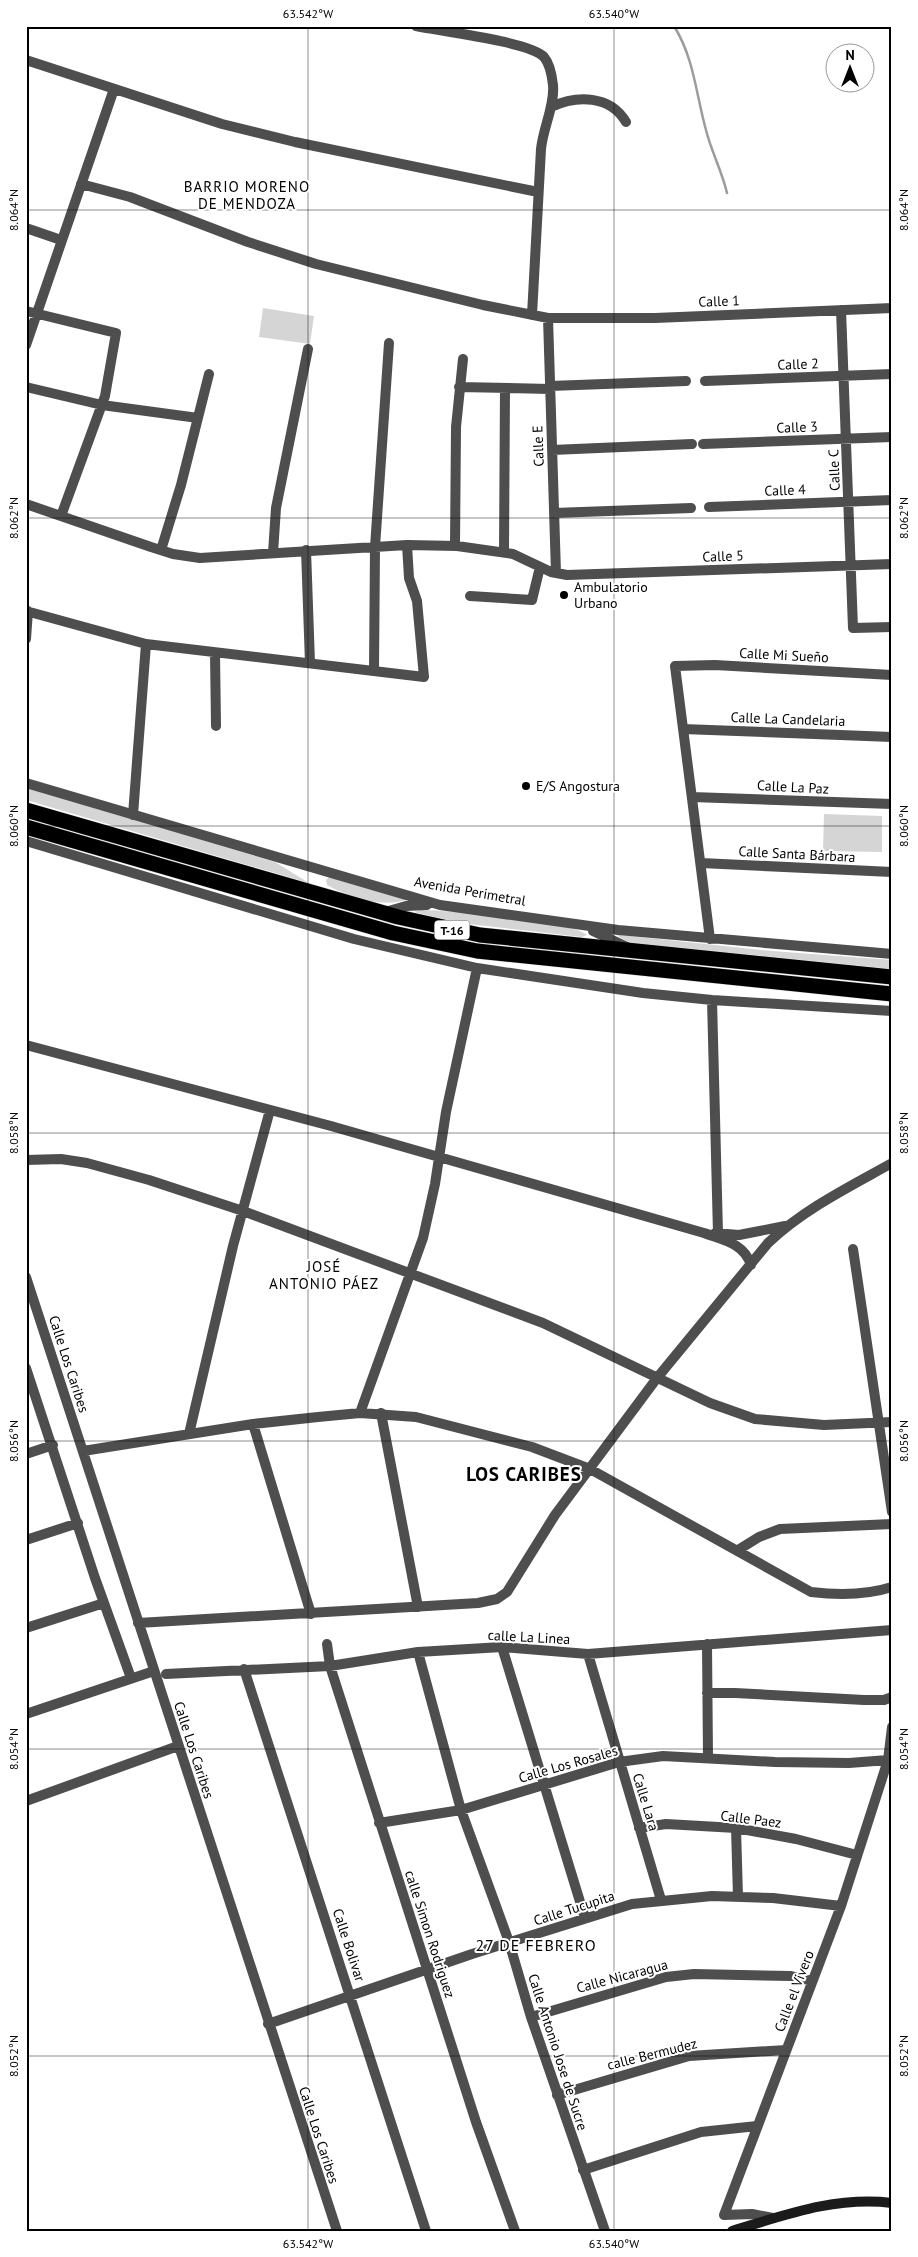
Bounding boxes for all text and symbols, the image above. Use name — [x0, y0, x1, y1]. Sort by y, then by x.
text: 63.542°W — [283, 6, 333, 21]
text: 63.540°W — [589, 6, 639, 21]
north arrow — [826, 42, 876, 92]
text: N — [845, 46, 855, 64]
district label: BARRIO MORENO DE MENDOZA — [184, 177, 310, 213]
text: 8.064°N — [6, 189, 21, 231]
text: 8.064°N — [896, 189, 911, 231]
street label: Calle 1 — [698, 291, 740, 311]
street label: Calle 2 — [777, 354, 819, 374]
street label: Calle 3 — [776, 417, 818, 437]
street label: Calle E — [528, 425, 548, 467]
street label: Calle C — [824, 449, 844, 491]
street label: Calle 4 — [764, 480, 806, 500]
text: 8.062°N — [6, 497, 21, 539]
text: 8.062°N — [896, 497, 911, 539]
street label: Calle 5 — [702, 546, 744, 566]
place label: Ambulatorio Urbano — [574, 578, 648, 612]
marker: Ambulatorio Urbano — [558, 589, 570, 601]
street label: Calle Mi Sueño — [739, 644, 829, 666]
street label: Calle La Candelaria — [730, 708, 846, 730]
street label: Calle La Paz — [757, 776, 829, 798]
place label: E/S Angostura — [536, 777, 620, 795]
marker: E/S Angostura — [520, 780, 532, 792]
text: 8.060°N — [6, 805, 21, 847]
text: 8.060°N — [896, 805, 911, 847]
street label: Calle Santa Bárbara — [738, 842, 856, 866]
street label: Avenida Perimetral — [413, 872, 527, 910]
road number: T-16 — [434, 920, 470, 940]
text: 8.058°N — [6, 1112, 21, 1154]
text: 8.058°N — [896, 1112, 911, 1154]
district label: JOSÉ ANTONIO PÁEZ — [269, 1257, 379, 1293]
street label: Calle Los Caribes — [45, 1313, 93, 1415]
text: 8.056°N — [6, 1420, 21, 1462]
text: 8.056°N — [896, 1420, 911, 1462]
district label: LOS CARIBES — [466, 1462, 582, 1486]
street label: calle La Linea — [487, 1626, 571, 1648]
street label: Calle Los Caribes — [170, 1699, 218, 1801]
text: 8.054°N — [6, 1728, 21, 1770]
text: 8.054°N — [896, 1728, 911, 1770]
street label: Calle Los Rosales — [516, 1741, 620, 1787]
street label: Calle Lara — [629, 1771, 663, 1833]
street label: Calle Paez — [720, 1806, 782, 1832]
street label: calle Simon Rodriguez — [401, 1868, 459, 2000]
street label: Calle Tucupita — [531, 1886, 617, 1930]
street label: Calle Bolivar — [329, 1906, 369, 1984]
district label: 27 DE FEBRERO — [475, 1935, 597, 1955]
street label: Calle el Vivero — [770, 1948, 818, 2034]
street label: Calle Nicaragua — [574, 1955, 670, 1997]
street label: Calle Antonio Jose de Sucre — [524, 1971, 592, 2133]
street label: calle Bermudez — [605, 2034, 699, 2074]
text: 8.052°N — [6, 2035, 21, 2077]
text: 8.052°N — [896, 2035, 911, 2077]
street label: Calle Los Caribes — [295, 2084, 343, 2186]
text: 63.542°W — [283, 2236, 333, 2251]
text: 63.540°W — [589, 2236, 639, 2251]

